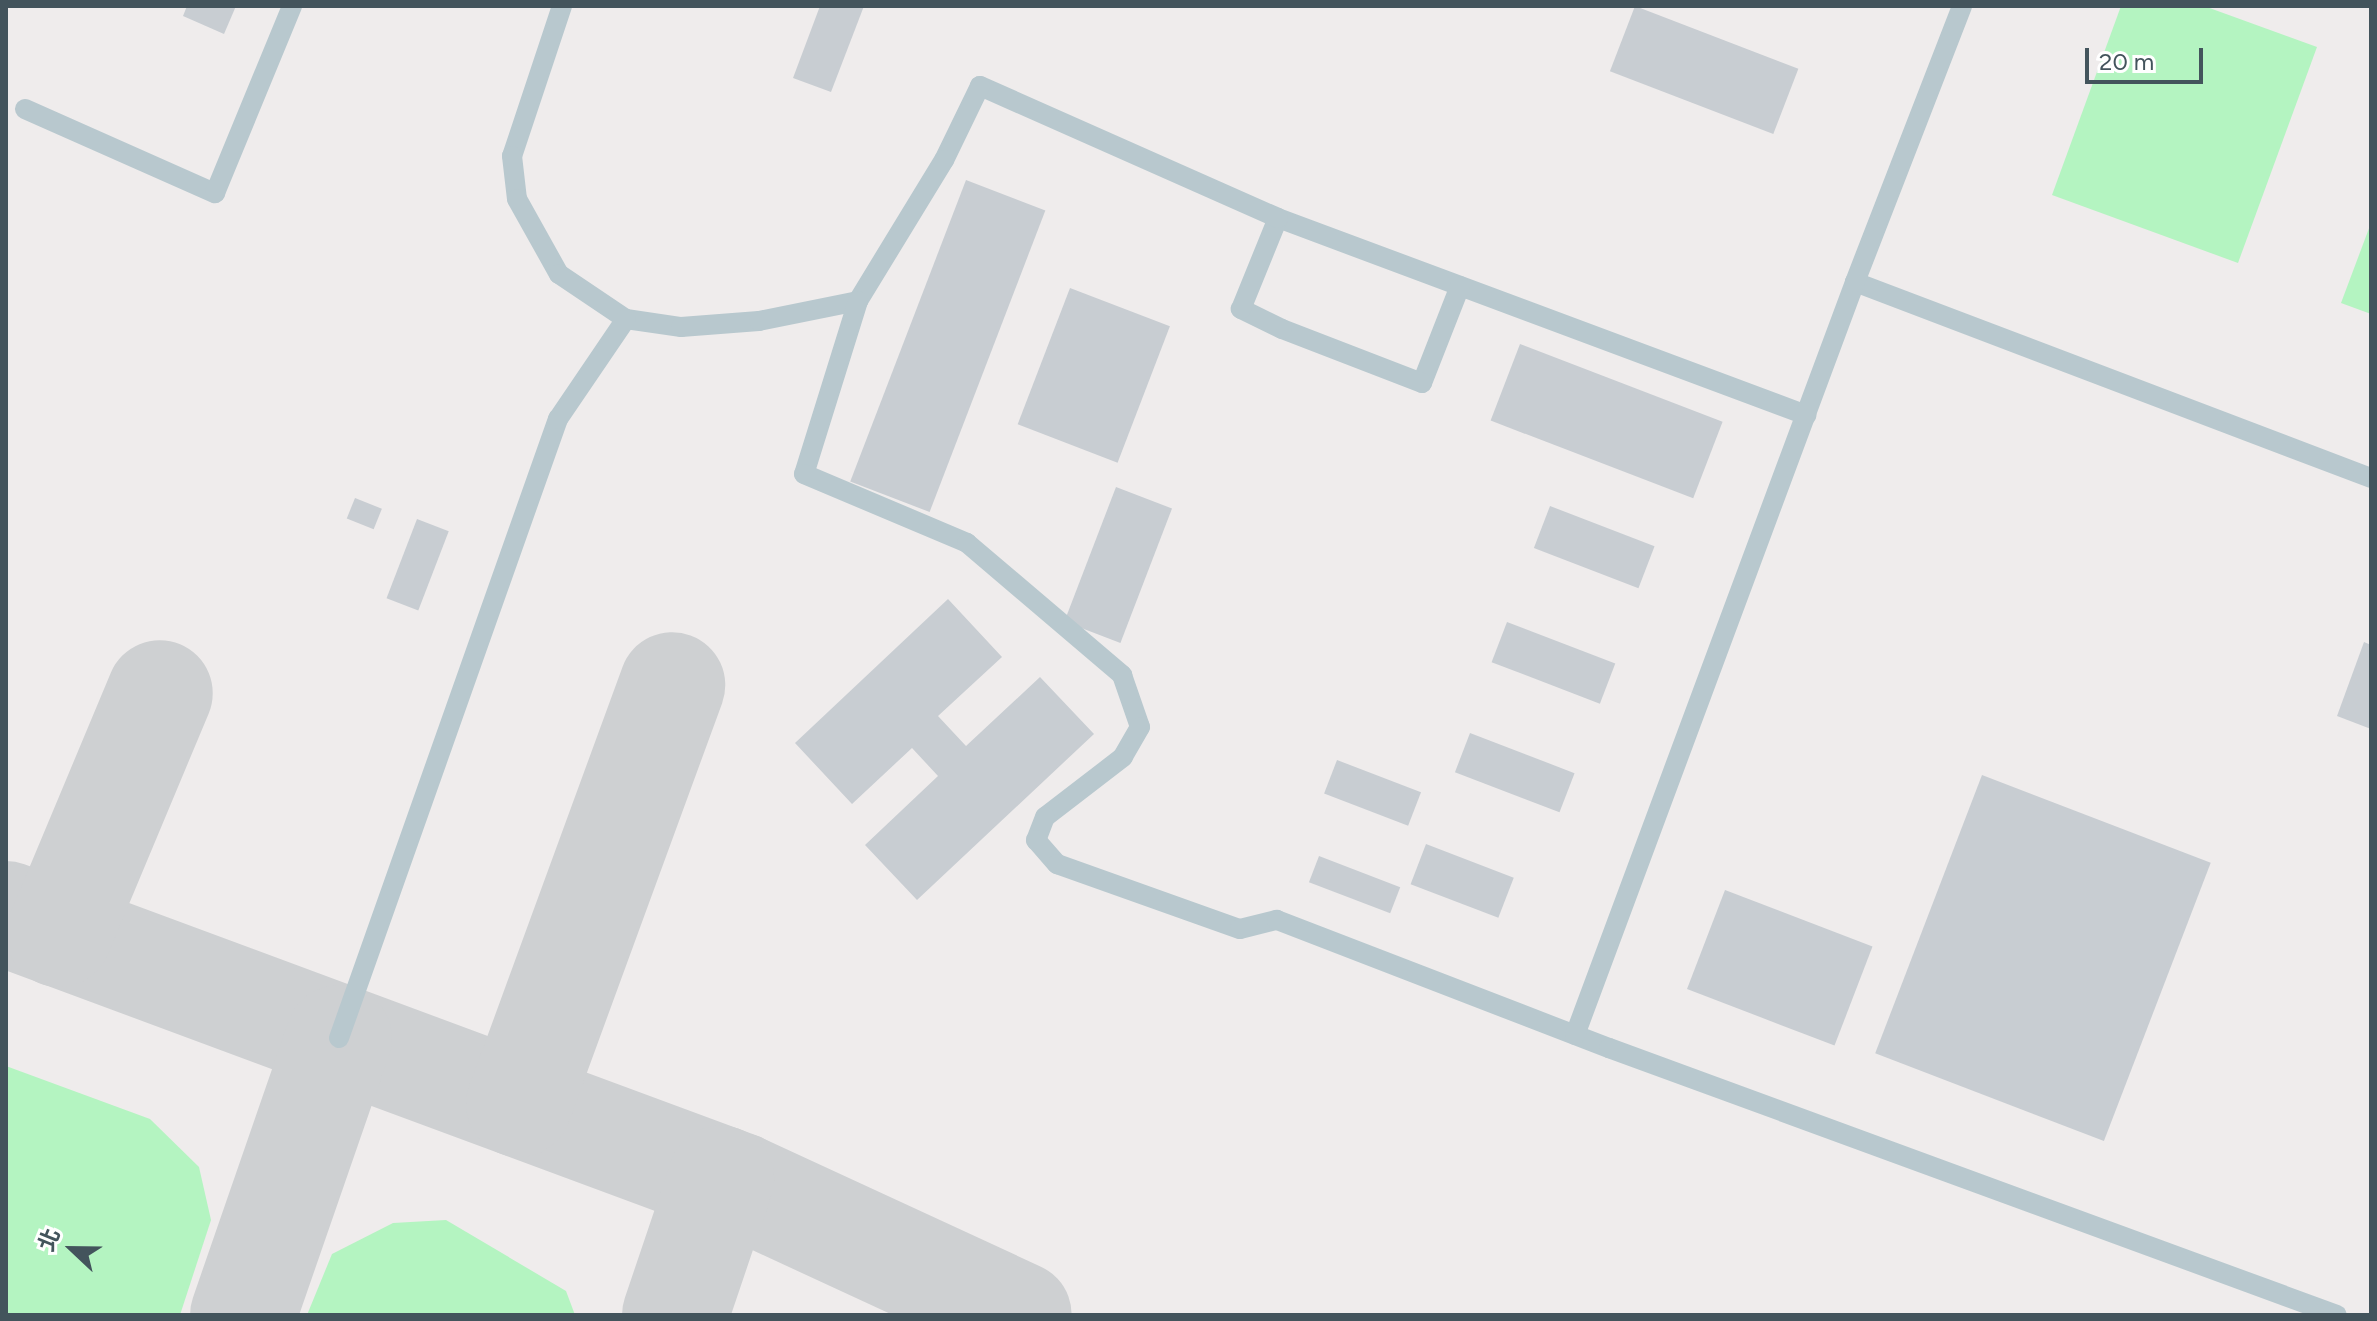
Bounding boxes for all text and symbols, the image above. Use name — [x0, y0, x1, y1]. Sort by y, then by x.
scale bar — [2089, 32, 2207, 82]
text: 20 m — [2099, 47, 2154, 76]
north arrow — [32, 1209, 112, 1289]
text: 北 — [33, 1225, 66, 1255]

